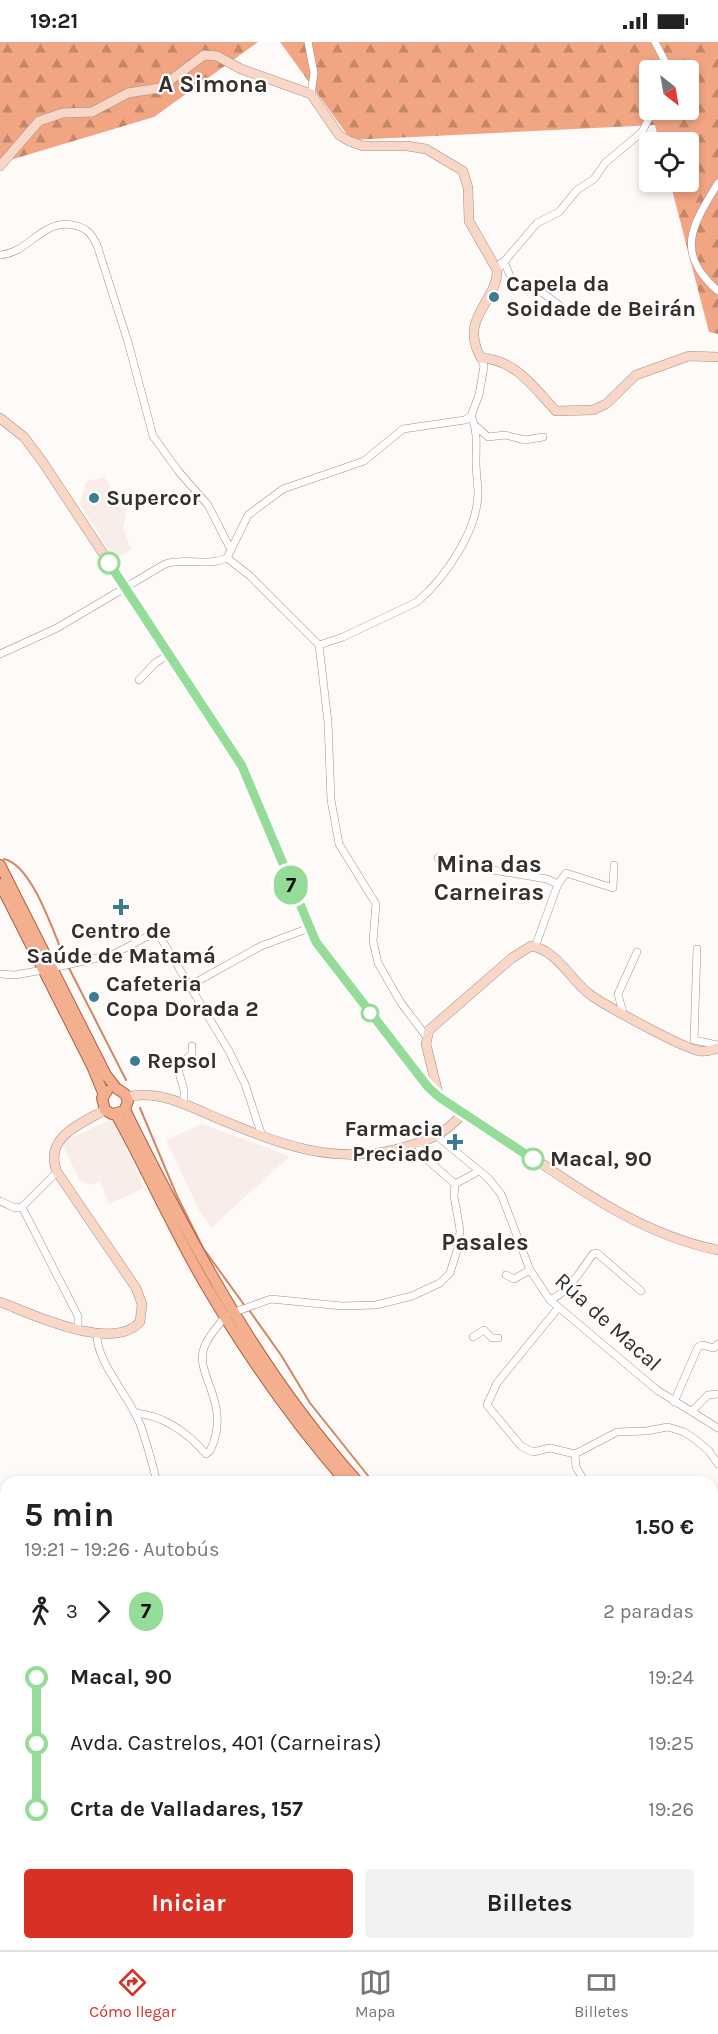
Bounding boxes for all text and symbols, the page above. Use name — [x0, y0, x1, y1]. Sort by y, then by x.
text: 19:21 — [30, 8, 78, 34]
north arrow — [639, 60, 699, 120]
map controls — [639, 60, 699, 192]
district label: A Simona — [158, 70, 268, 98]
button: locate — [639, 132, 699, 192]
place label: Capela da Soidade de Beirán — [506, 271, 696, 322]
marker: Capela da Soidade de Beirán — [487, 290, 501, 304]
place label: Supercor — [106, 485, 201, 511]
marker: Supercor — [87, 491, 101, 505]
unlabelled marker — [98, 552, 120, 574]
district label: Mina das Carneiras — [434, 850, 544, 906]
line badge: 7 — [272, 866, 310, 904]
text: 7 — [286, 873, 296, 897]
marker: Centro de Saúde de Matamá — [112, 898, 130, 916]
place label: Centro de Saúde de Matamá — [26, 918, 216, 969]
place label: Cafeteria Copa Dorada 2 — [106, 971, 259, 1022]
marker: Cafeteria Copa Dorada 2 — [87, 990, 101, 1004]
unlabelled marker — [361, 1004, 379, 1022]
place label: Repsol — [147, 1048, 217, 1074]
marker: Repsol — [128, 1054, 142, 1068]
place label: Farmacia Preciado — [345, 1116, 443, 1167]
marker: Farmacia Preciado — [448, 1135, 462, 1149]
place label: Macal, 90 — [550, 1146, 652, 1172]
marker: Macal, 90 — [522, 1148, 544, 1170]
district label: Pasales — [441, 1228, 529, 1256]
street label: Rúa de Macal — [549, 1267, 667, 1377]
text: 5 min — [24, 1496, 114, 1534]
text: 1.50 € — [635, 1514, 694, 1540]
text: 19:21 – 19:26 · Autobús — [24, 1538, 219, 1561]
icon: walk — [24, 1595, 57, 1628]
icon: forward — [87, 1595, 120, 1628]
text: 7 — [141, 1599, 151, 1623]
text: 3 — [66, 1600, 78, 1623]
text: 2 paradas — [603, 1600, 694, 1623]
text: Macal, 90 — [70, 1664, 172, 1690]
text: 19:24 — [648, 1666, 694, 1689]
text: Avda. Castrelos, 401 (Carneiras) — [70, 1730, 382, 1756]
text: 19:25 — [648, 1732, 694, 1755]
text: Crta de Valladares, 157 — [70, 1796, 303, 1822]
text: 19:26 — [648, 1798, 694, 1821]
button: Iniciar — [24, 1869, 353, 1938]
button: Billetes — [365, 1869, 694, 1938]
tab: Cómo llegar — [89, 1966, 176, 2021]
tab: Mapa — [355, 1966, 395, 2021]
tab: Billetes — [574, 1966, 629, 2021]

